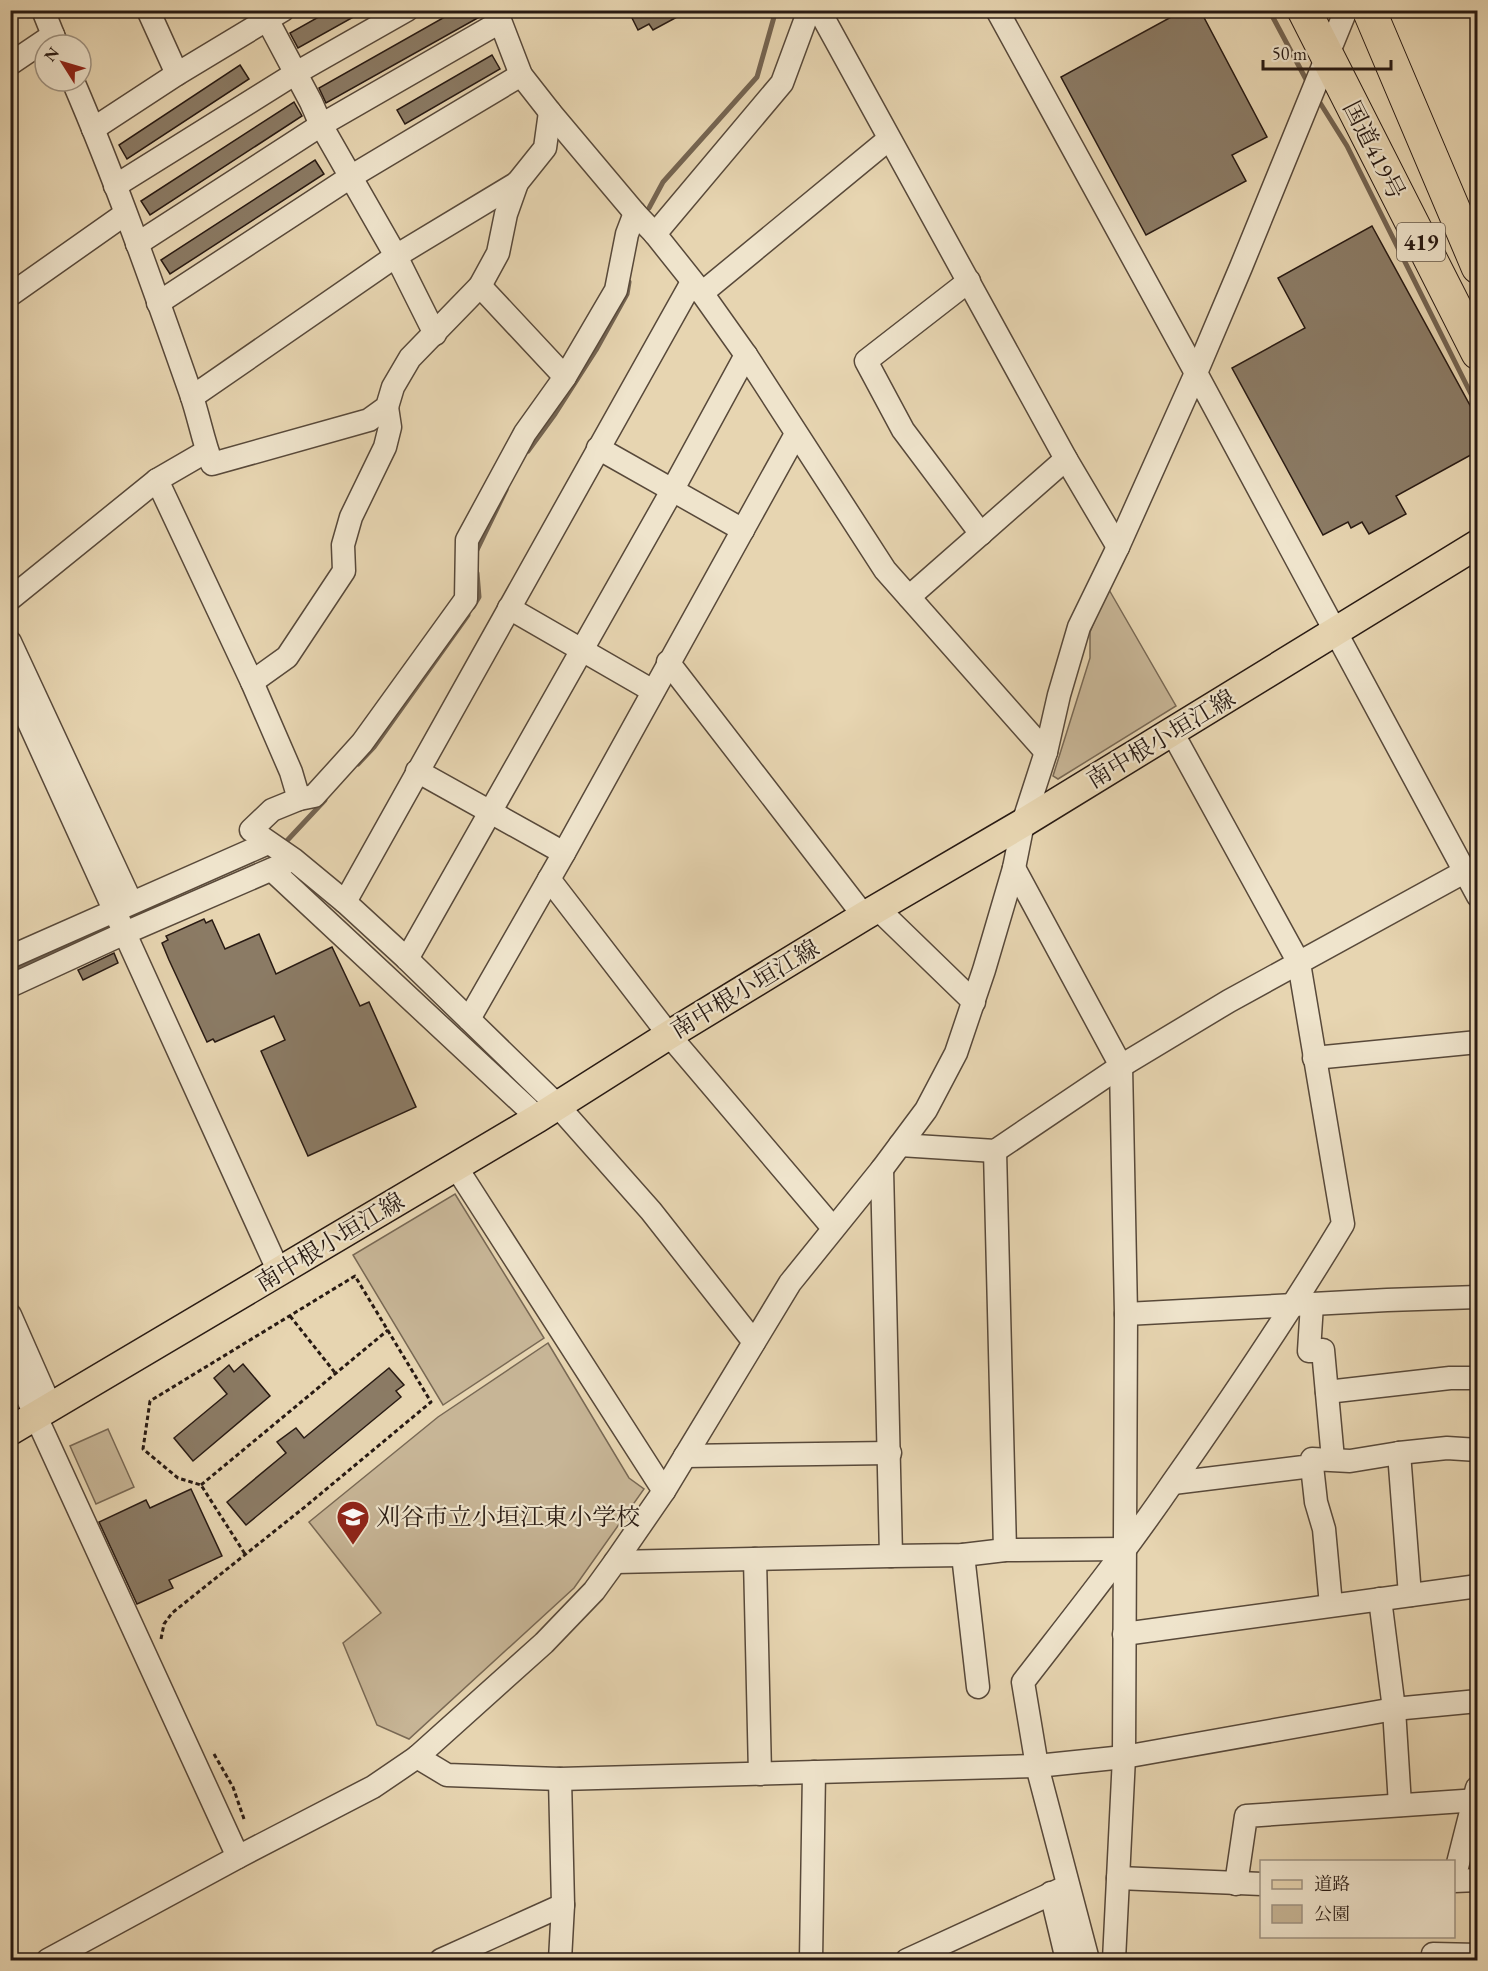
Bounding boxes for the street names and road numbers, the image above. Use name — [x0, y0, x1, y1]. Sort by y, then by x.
street label: 国道419号 — [1336, 95, 1412, 204]
road number: 419 — [1397, 223, 1445, 261]
street label: 南中根小垣江線 — [1081, 682, 1241, 795]
street label: 南中根小垣江線 — [665, 932, 825, 1045]
street label: 南中根小垣江線 — [250, 1185, 410, 1298]

